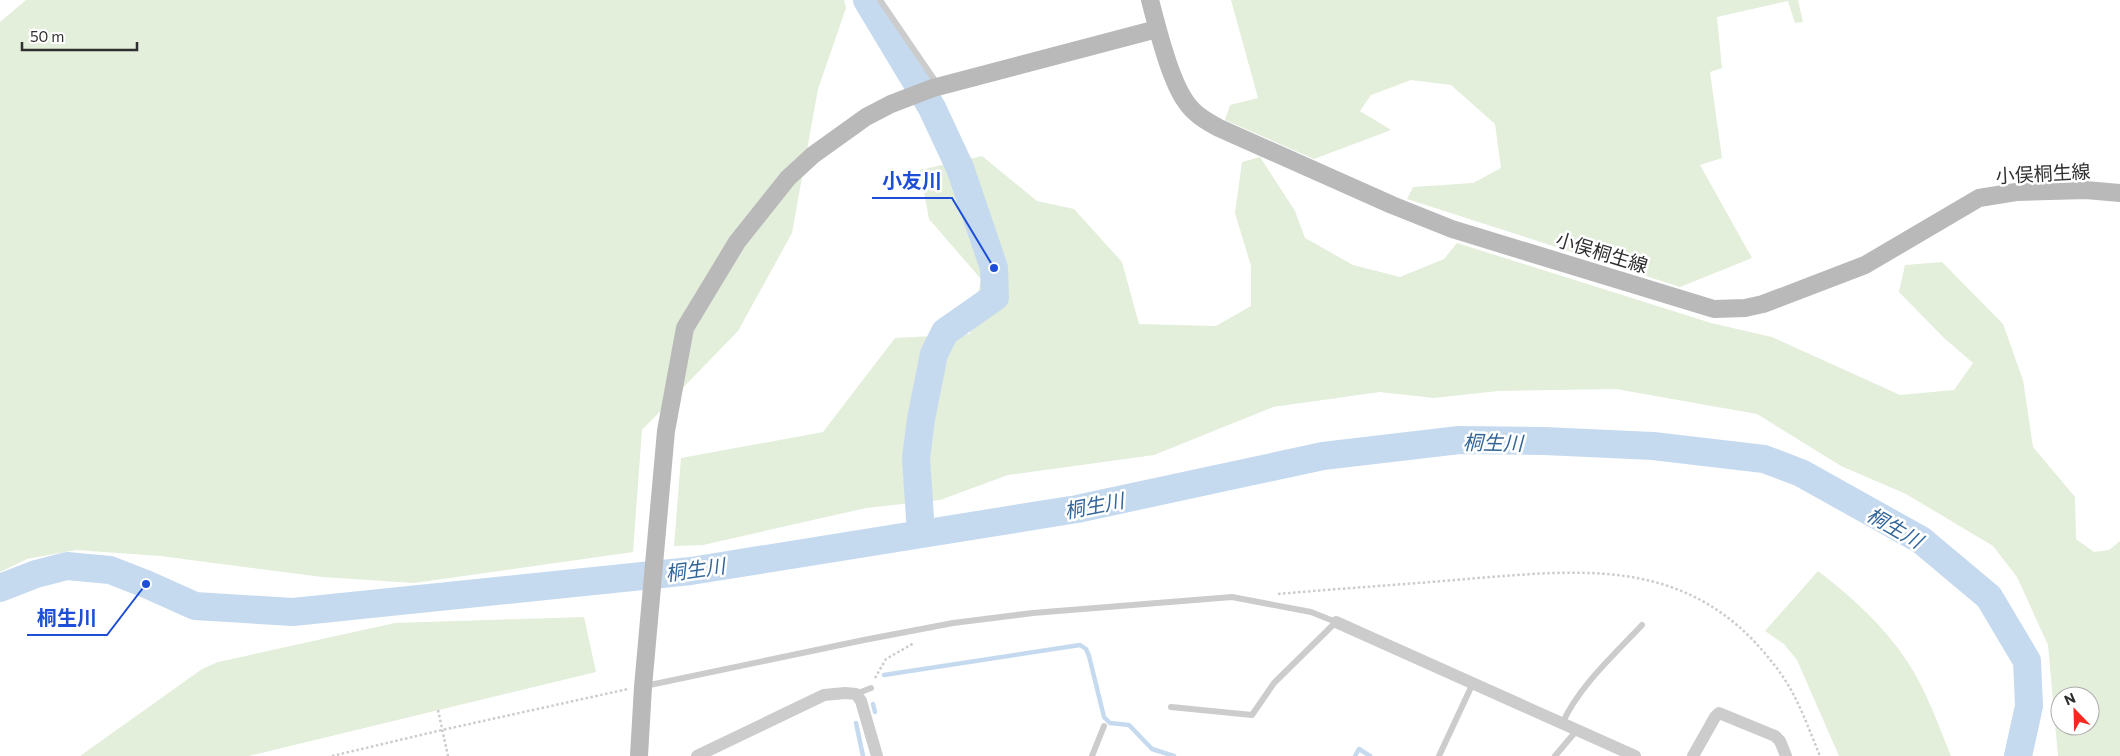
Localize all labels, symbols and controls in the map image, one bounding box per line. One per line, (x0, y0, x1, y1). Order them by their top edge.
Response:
scale bar (22, 20, 138, 52)
text: 50 m (30, 27, 64, 45)
street label: 小俣桐生線 (1995, 159, 2091, 187)
callout: 小友川 (872, 163, 952, 198)
text: 小友川 (882, 168, 942, 192)
street label: 小俣桐生線 (1553, 227, 1651, 277)
water label: 桐生川 (1463, 429, 1525, 455)
water label: 桐生川 (1062, 487, 1128, 523)
water label: 桐生川 (1863, 502, 1929, 553)
water label: 桐生川 (664, 553, 728, 585)
callout: 桐生川 (27, 600, 107, 635)
text: 桐生川 (37, 605, 97, 629)
north arrow (2050, 686, 2100, 736)
text: N (2062, 689, 2078, 708)

